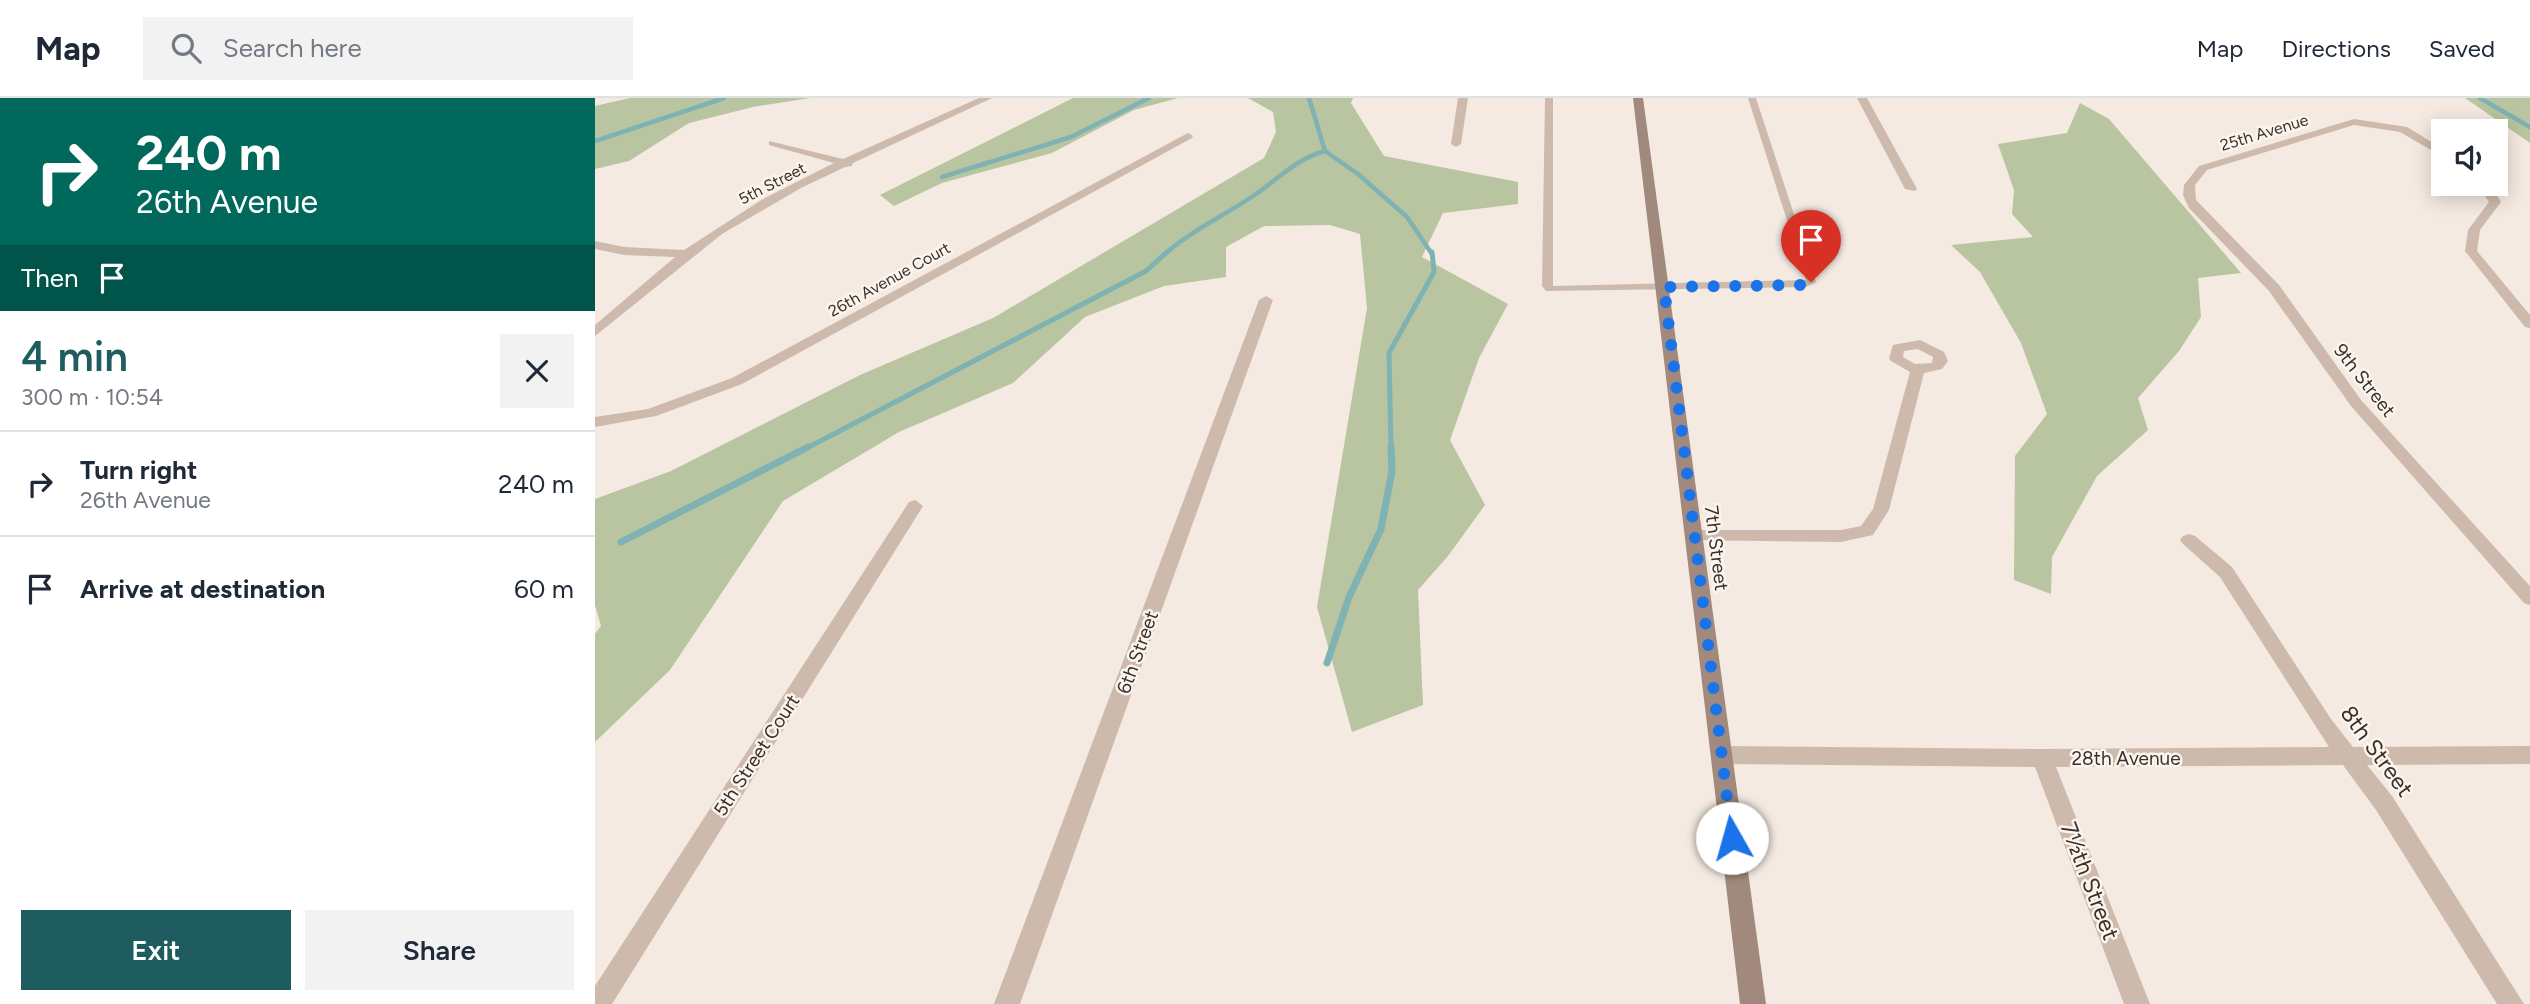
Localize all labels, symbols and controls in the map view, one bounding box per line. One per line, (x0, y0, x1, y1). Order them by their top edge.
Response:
search box (143, 17, 633, 80)
text: Map (35, 29, 101, 68)
icon: search (167, 29, 205, 67)
text: Search here (223, 32, 362, 64)
text: Map (2197, 34, 2243, 63)
text: Directions (2281, 34, 2391, 63)
text: Saved (2429, 34, 2495, 63)
street label: 25th Avenue (2218, 110, 2311, 155)
map controls (2431, 119, 2508, 196)
button: sound (2431, 119, 2508, 196)
text: 240 m (136, 123, 282, 182)
icon: right (21, 126, 112, 217)
street label: 5th Street (735, 158, 809, 208)
text: 26th Avenue (136, 183, 318, 221)
pin (1781, 210, 1841, 282)
icon: arrive (1792, 221, 1830, 259)
street label: 26th Avenue Court (825, 238, 953, 321)
icon: arrive (93, 259, 131, 297)
text: Then (21, 262, 79, 294)
text: 4 min (21, 331, 128, 382)
button: close (500, 334, 574, 408)
street label: 9th Street (2329, 339, 2400, 421)
text: 300 m · 10:54 (21, 383, 163, 411)
text: Turn right (80, 454, 197, 486)
icon: right (21, 465, 59, 503)
text: 240 m (498, 468, 574, 500)
text: 26th Avenue (80, 486, 211, 514)
street label: 7th Street (1700, 504, 1733, 592)
icon: arrive (21, 570, 59, 608)
text: Arrive at destination (80, 573, 325, 605)
text: 60 m (514, 573, 574, 605)
street label: 6th Street (1112, 608, 1163, 697)
street label: 5th Street Court (709, 690, 804, 820)
street label: 8th Street (2335, 700, 2419, 802)
street label: 28th Avenue (2071, 747, 2181, 770)
position arrow (1695, 801, 1769, 875)
street label: 7½th Street (2055, 818, 2125, 944)
button: Exit (21, 910, 291, 990)
button: Share (305, 910, 574, 990)

